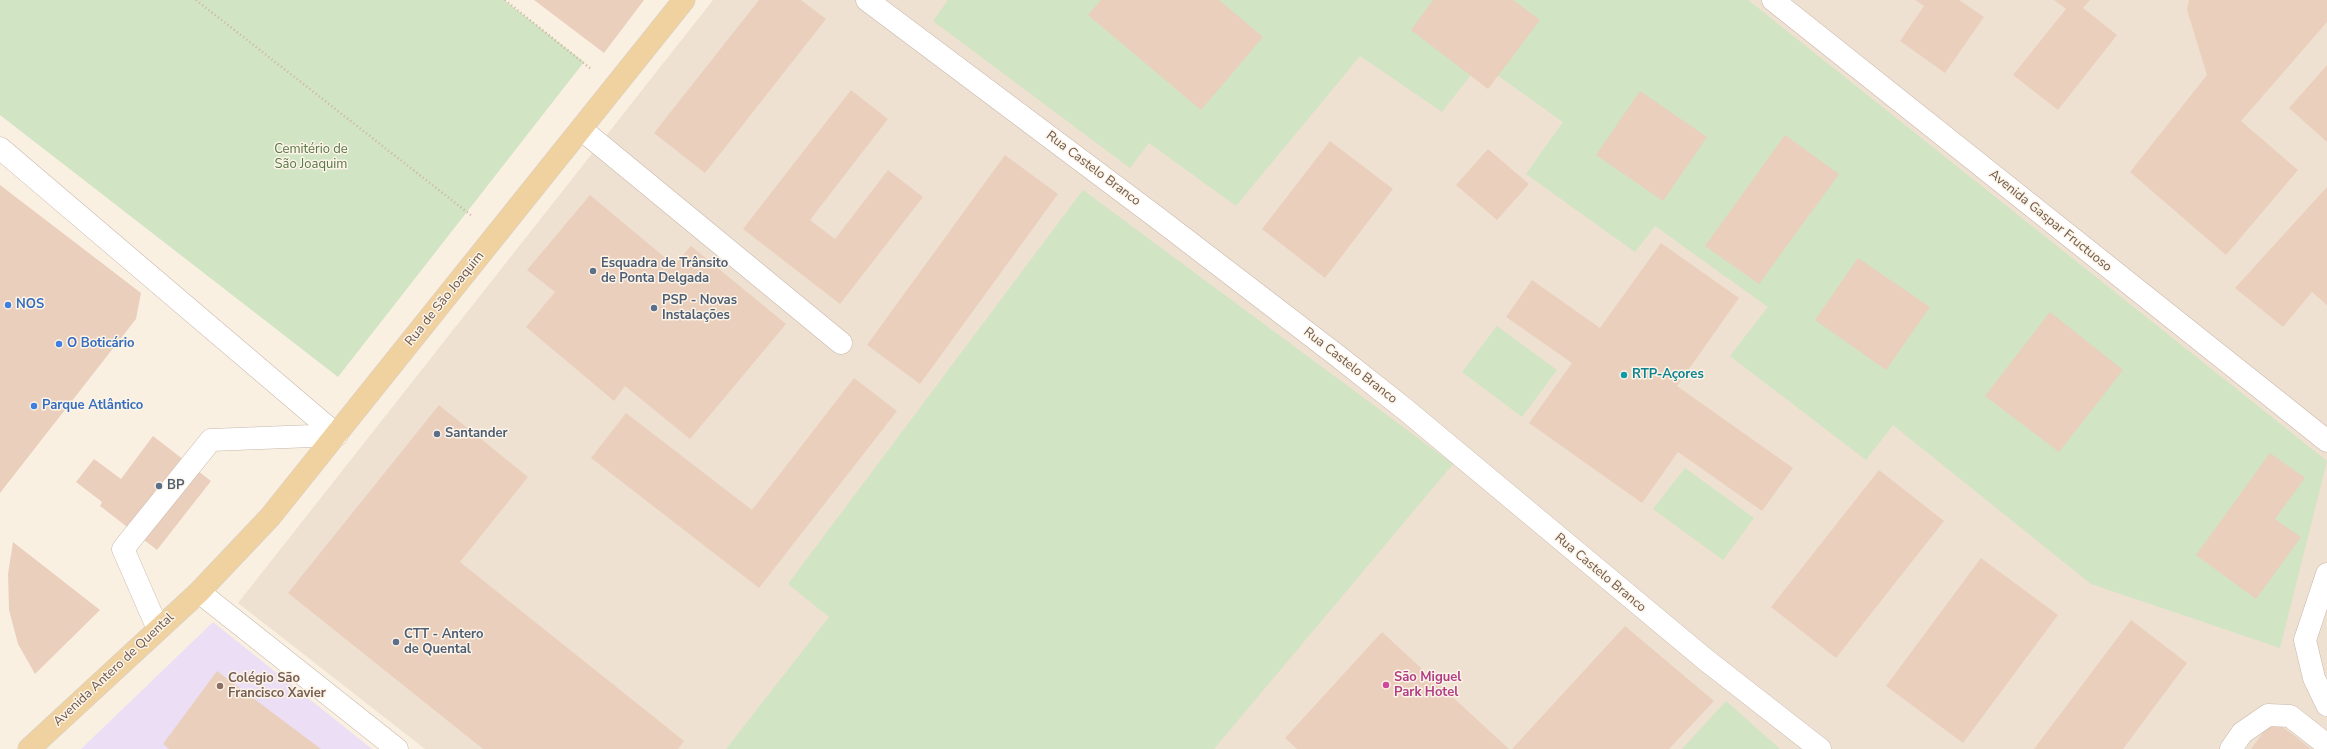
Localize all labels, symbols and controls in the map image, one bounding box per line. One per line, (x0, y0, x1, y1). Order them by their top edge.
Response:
street label: Rua Castelo Branco (1043, 128, 1143, 210)
park label: Cemitério de São Joaquim (274, 142, 348, 173)
street label: Avenida Gaspar Fructuoso (1985, 167, 2115, 275)
street label: Rua de São Joaquim (402, 249, 488, 349)
place label: Esquadra de Trânsito de Ponta Delgada (601, 256, 728, 287)
marker: Esquadra de Trânsito de Ponta Delgada (588, 266, 598, 276)
place label: PSP - Novas Instalações (662, 293, 737, 324)
place label: NOS (16, 297, 44, 313)
marker: NOS (3, 300, 13, 310)
marker: PSP - Novas Instalações (649, 303, 659, 313)
street label: Rua Castelo Branco (1300, 325, 1400, 407)
place label: O Boticário (67, 336, 134, 352)
marker: O Boticário (54, 339, 64, 349)
place label: RTP-Açores (1632, 367, 1704, 383)
marker: RTP-Açores (1619, 370, 1629, 380)
place label: Parque Atlântico (42, 398, 143, 414)
marker: Parque Atlântico (29, 401, 39, 411)
place label: Santander (445, 426, 508, 442)
marker: Santander (432, 429, 442, 439)
place label: BP (167, 478, 184, 494)
marker: BP (154, 481, 164, 491)
street label: Rua Castelo Branco (1551, 530, 1649, 616)
street label: Avenida Antero de Quental (51, 610, 177, 730)
place label: CTT - Antero de Quental (404, 627, 483, 658)
marker: CTT - Antero de Quental (391, 637, 401, 647)
place label: São Miguel Park Hotel (1394, 670, 1461, 701)
place label: Colégio São Francisco Xavier (228, 671, 326, 702)
marker: São Miguel Park Hotel (1381, 680, 1391, 690)
marker: Colégio São Francisco Xavier (215, 681, 225, 691)

